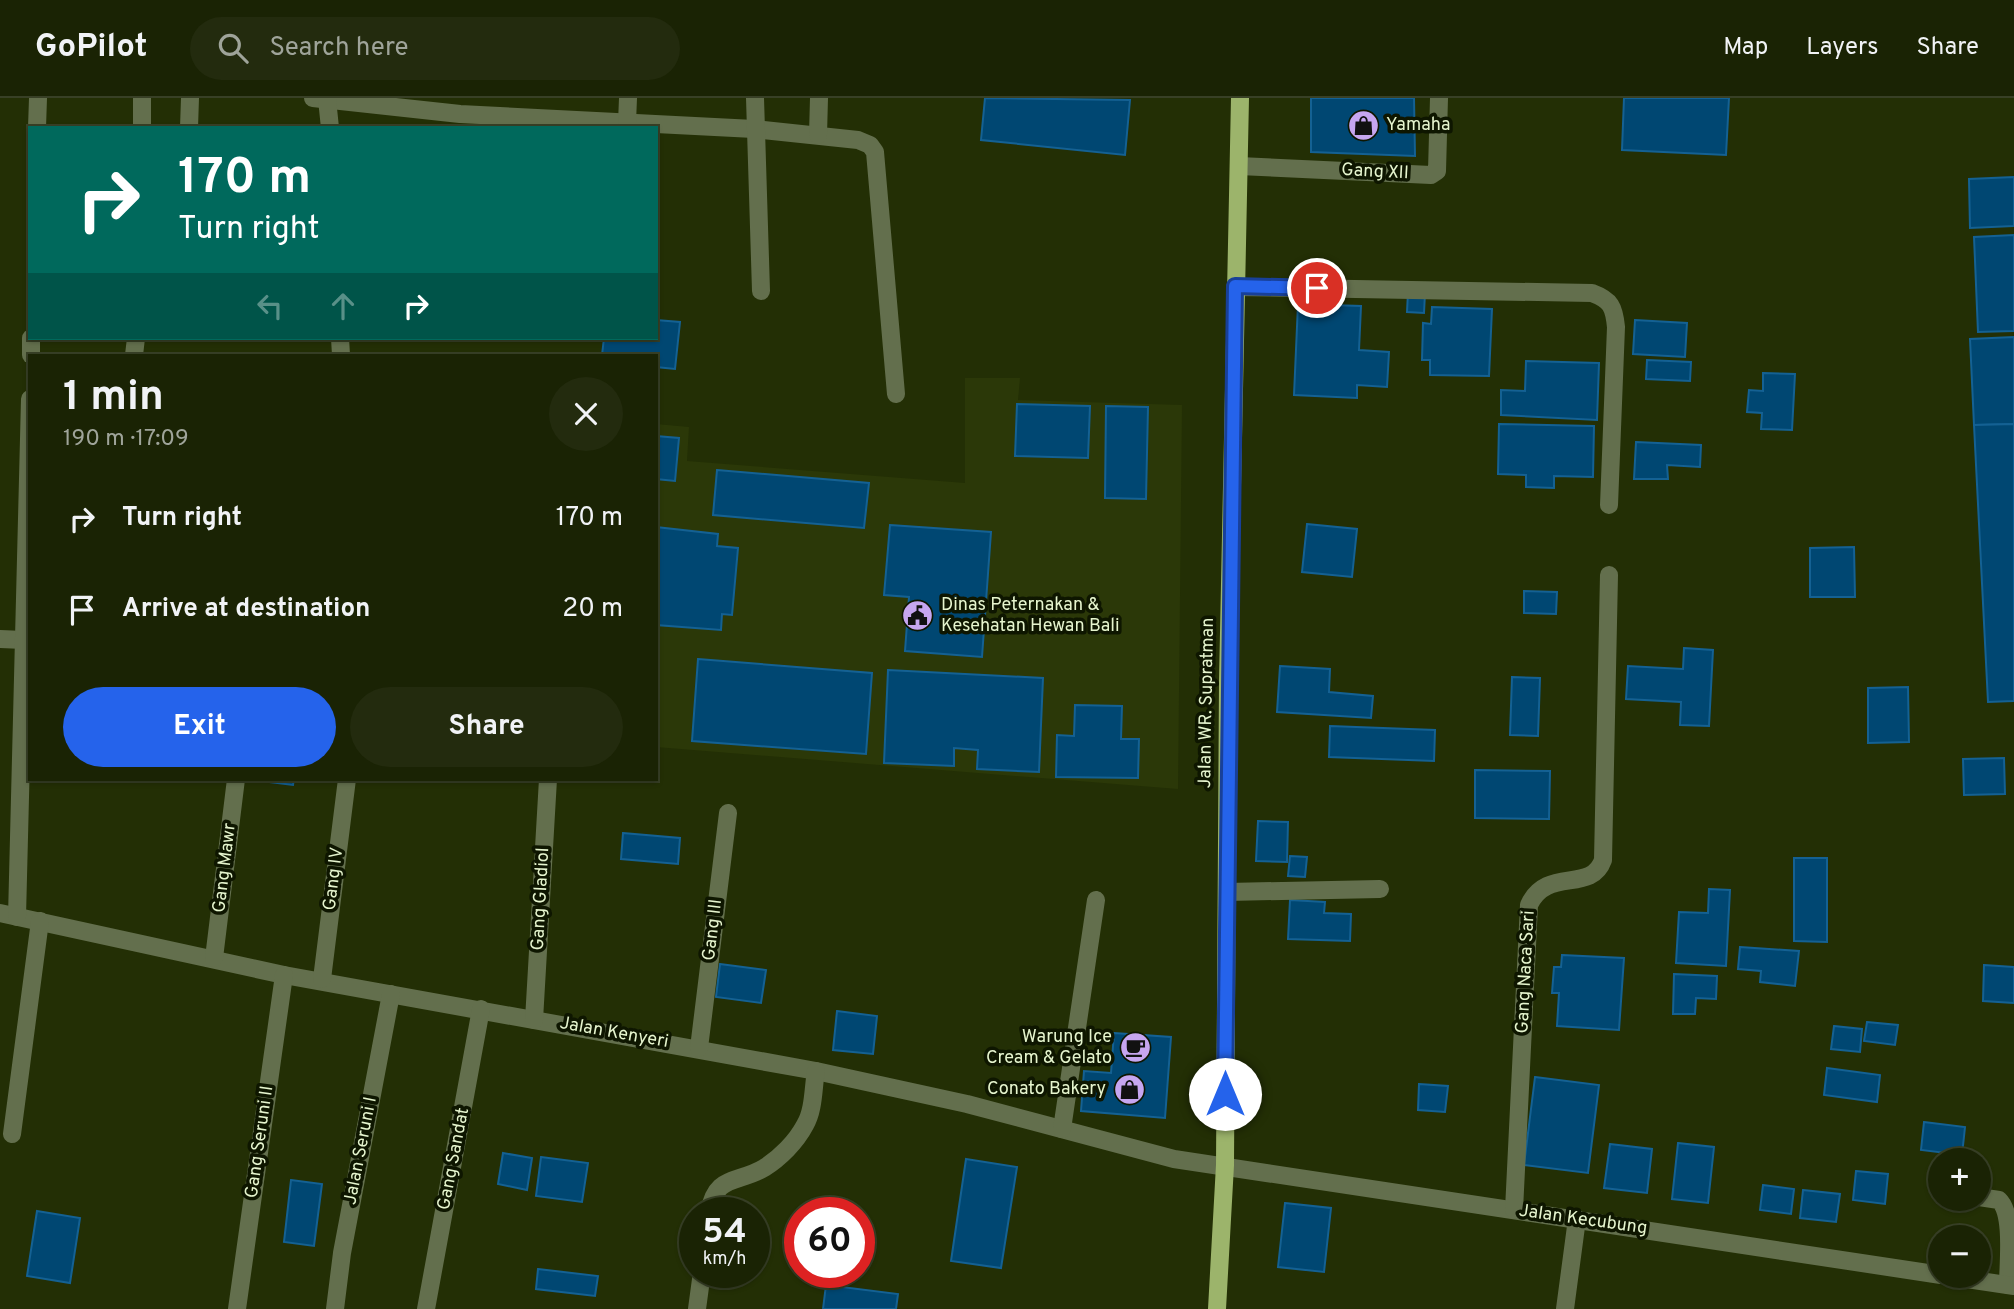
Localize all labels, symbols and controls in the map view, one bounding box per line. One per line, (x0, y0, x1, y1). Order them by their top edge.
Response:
search box (190, 17, 680, 80)
text: GoPilot (35, 27, 148, 69)
icon: search (214, 29, 252, 67)
text: Search here (270, 32, 408, 65)
text: Map (1723, 33, 1768, 63)
text: Layers (1806, 33, 1878, 63)
text: Share (1916, 33, 1979, 63)
shop icon: Yamaha (1346, 108, 1380, 142)
place label: Yamaha (1386, 114, 1450, 137)
text: 170 m (178, 149, 311, 211)
icon: right (63, 154, 154, 245)
street label: Gang XII (1341, 159, 1409, 185)
text: Turn right (178, 210, 320, 250)
pin (1287, 258, 1347, 318)
icon: arrive (1298, 269, 1336, 307)
icon: left (251, 287, 289, 325)
icon: ahead (324, 287, 362, 325)
icon: right (397, 287, 435, 325)
text: 1 min (63, 372, 164, 425)
button: close (549, 377, 623, 451)
text: 190 m · 17:09 (63, 425, 189, 454)
icon: right (63, 500, 101, 538)
text: Turn right (122, 502, 242, 535)
text: 170 m (556, 502, 623, 535)
icon: arrive (63, 591, 101, 629)
text: Arrive at destination (122, 593, 370, 626)
text: 20 m (562, 593, 623, 626)
place label: Dinas Peternakan & Kesehatan Hewan Bali (941, 594, 1120, 638)
public building icon: Dinas Peternakan & Kesehatan Hewan Bali (901, 598, 935, 632)
street label: Jalan WR. Supratman (1194, 617, 1220, 789)
button: Exit (63, 687, 336, 767)
button: Share (350, 687, 623, 767)
street label: Gang Mawr (208, 822, 242, 914)
street label: Gang IV (319, 846, 349, 912)
street label: Gang Gladiol (527, 847, 555, 951)
street label: Gang III (698, 898, 728, 962)
street label: Gang Naca Sari (1511, 910, 1541, 1034)
street label: Jalan Kenyeri (558, 1012, 670, 1054)
place label: Warung Ice Cream & Gelato (986, 1026, 1112, 1070)
cafe icon: Warung Ice Cream & Gelato (1118, 1030, 1152, 1064)
position arrow (1188, 1057, 1262, 1131)
shop icon: Conato Bakery (1112, 1072, 1146, 1106)
place label: Conato Bakery (987, 1078, 1106, 1101)
street label: Gang Seruni II (241, 1084, 279, 1200)
street label: Jalan Seruni I (339, 1095, 383, 1207)
street label: Gang Sandat (433, 1106, 475, 1212)
map controls (1928, 1148, 1991, 1288)
button: + (1928, 1148, 1991, 1211)
speed limit sign: 60 (784, 1197, 875, 1288)
street label: Jalan Kecubung (1517, 1200, 1649, 1240)
text: 54 (702, 1211, 747, 1255)
button: − (1928, 1225, 1991, 1288)
text: km/h (703, 1248, 746, 1271)

